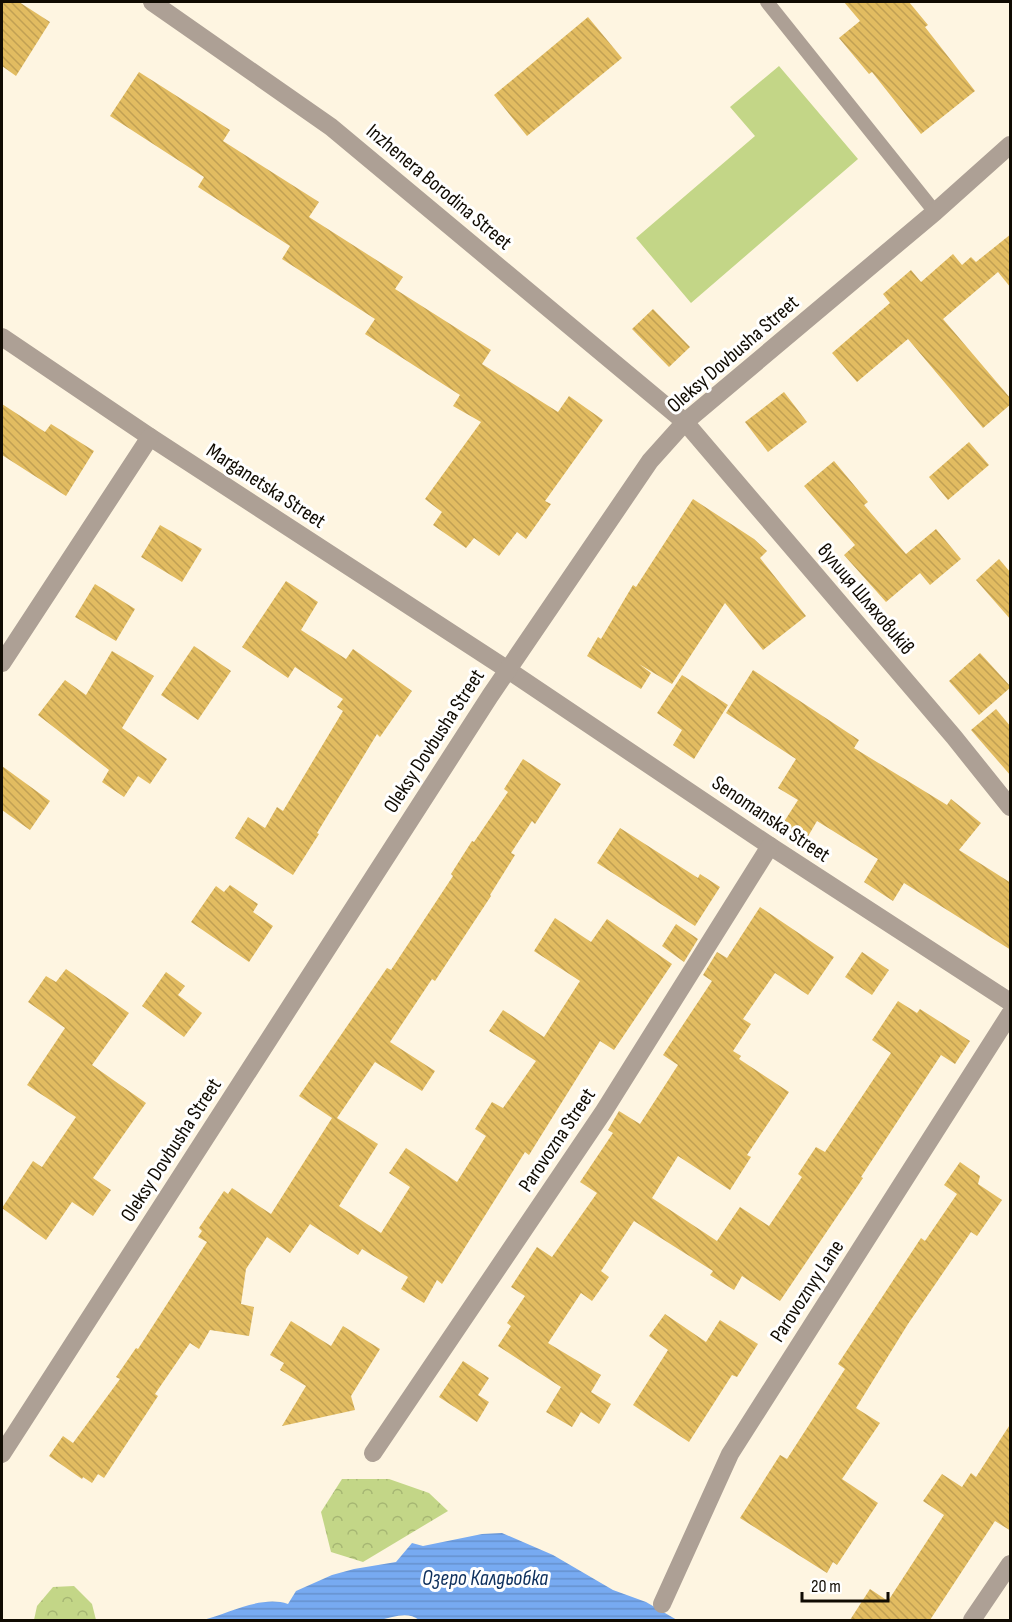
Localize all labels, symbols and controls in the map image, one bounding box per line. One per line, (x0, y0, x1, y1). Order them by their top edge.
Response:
street label: Inzhenera Borodina Street (361, 119, 517, 255)
street label: Oleksy Dovbusha Street (662, 290, 804, 418)
street label: Marganetska Street (202, 438, 330, 534)
street label: вулиця Шляховиків (812, 538, 920, 660)
street label: Oleksy Dovbusha Street (378, 665, 490, 817)
street label: Senomanska Street (707, 770, 835, 868)
street label: Oleksy Dovbusha Street (115, 1074, 227, 1226)
street label: Parovozna Street (513, 1083, 601, 1197)
street label: Parovoznyy Lane (765, 1235, 849, 1347)
water label: Озеро Калдьобка (422, 1565, 548, 1592)
scale bar (802, 1565, 888, 1603)
text: 20 m (811, 1576, 841, 1597)

